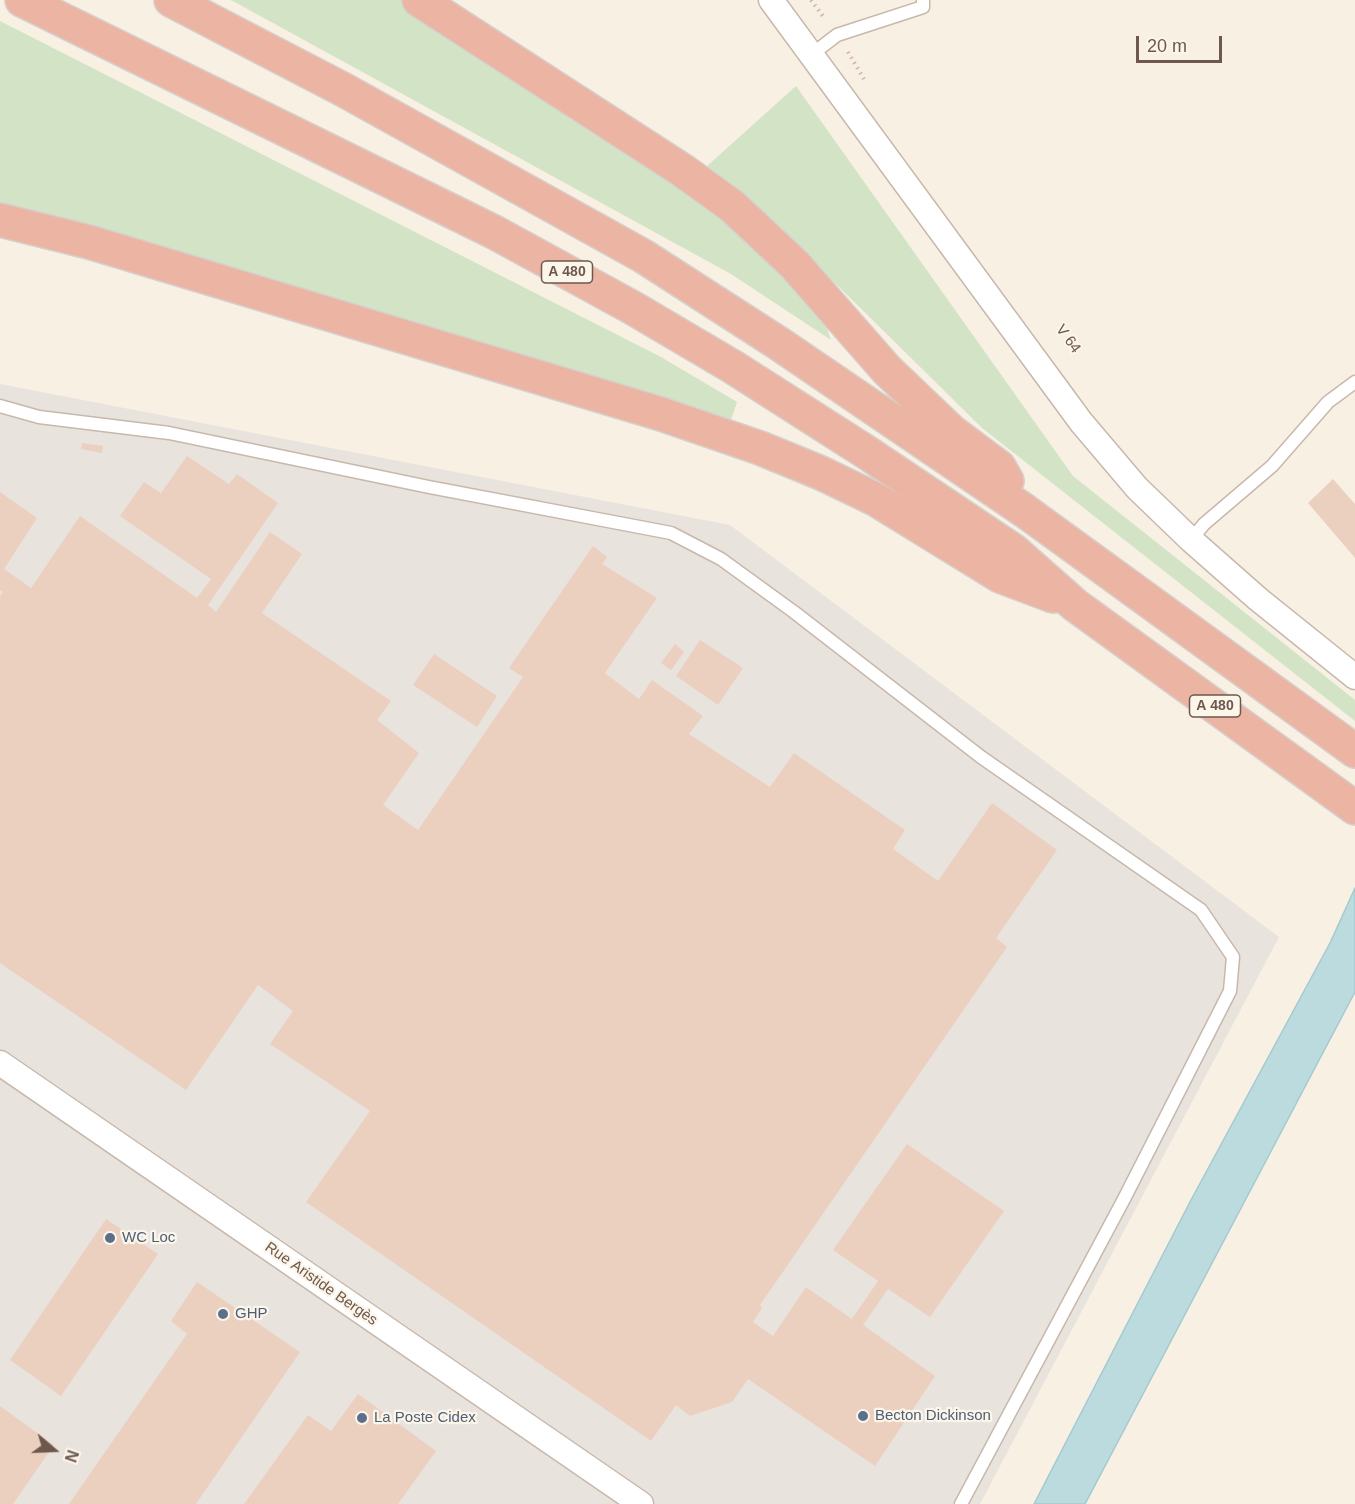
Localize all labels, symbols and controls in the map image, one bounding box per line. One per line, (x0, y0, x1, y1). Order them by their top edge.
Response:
scale bar (1139, 24, 1224, 62)
text: 20 m (1147, 36, 1187, 56)
road number: A 480 (542, 261, 592, 283)
street label: V 64 (1052, 321, 1084, 357)
road number: A 480 (1190, 695, 1240, 717)
place label: WC Loc (122, 1229, 175, 1247)
marker: WC Loc (103, 1231, 117, 1245)
street label: Rue Aristide Bergès (261, 1238, 381, 1330)
place label: GHP (235, 1305, 268, 1323)
marker: GHP (216, 1307, 230, 1321)
place label: Becton Dickinson (875, 1407, 991, 1425)
place label: La Poste Cidex (374, 1409, 476, 1427)
marker: Becton Dickinson (856, 1409, 870, 1423)
marker: La Poste Cidex (355, 1411, 369, 1425)
north arrow (24, 1420, 84, 1480)
text: N (62, 1448, 81, 1464)

